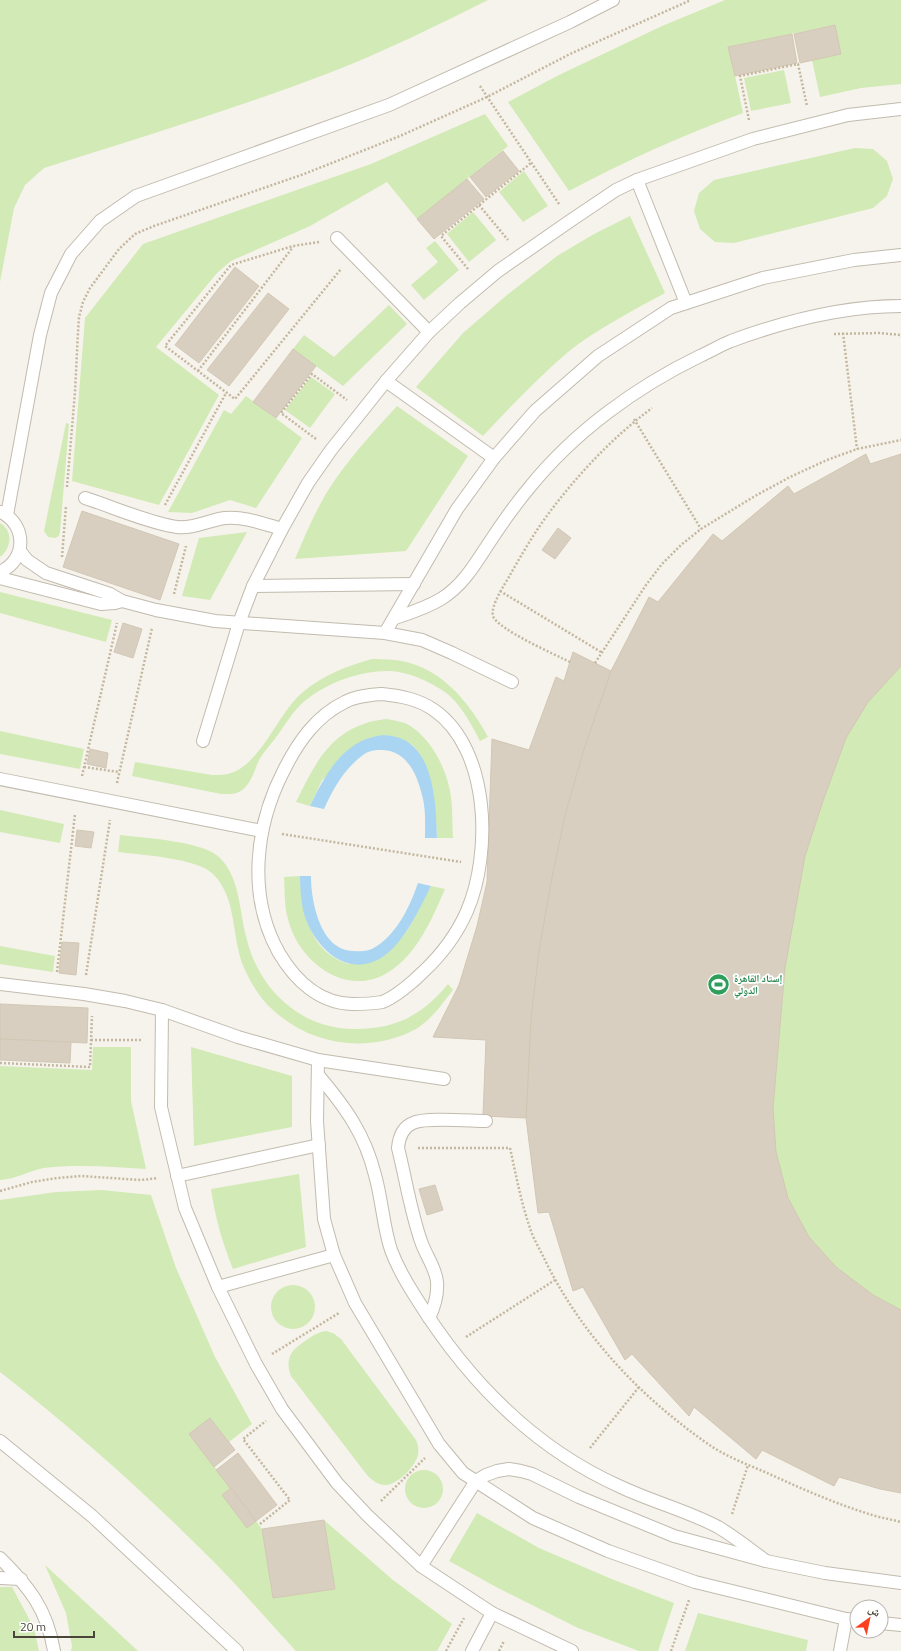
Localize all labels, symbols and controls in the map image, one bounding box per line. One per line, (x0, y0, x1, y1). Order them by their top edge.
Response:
sports icon: إستاد القاهرة الدولي (705, 971, 731, 997)
place label: إستاد القاهرة الدولي (734, 971, 782, 998)
north arrow (849, 1599, 889, 1639)
text: ش (865, 1601, 884, 1621)
scale bar (14, 1613, 94, 1639)
text: 20 m (20, 1617, 46, 1636)

